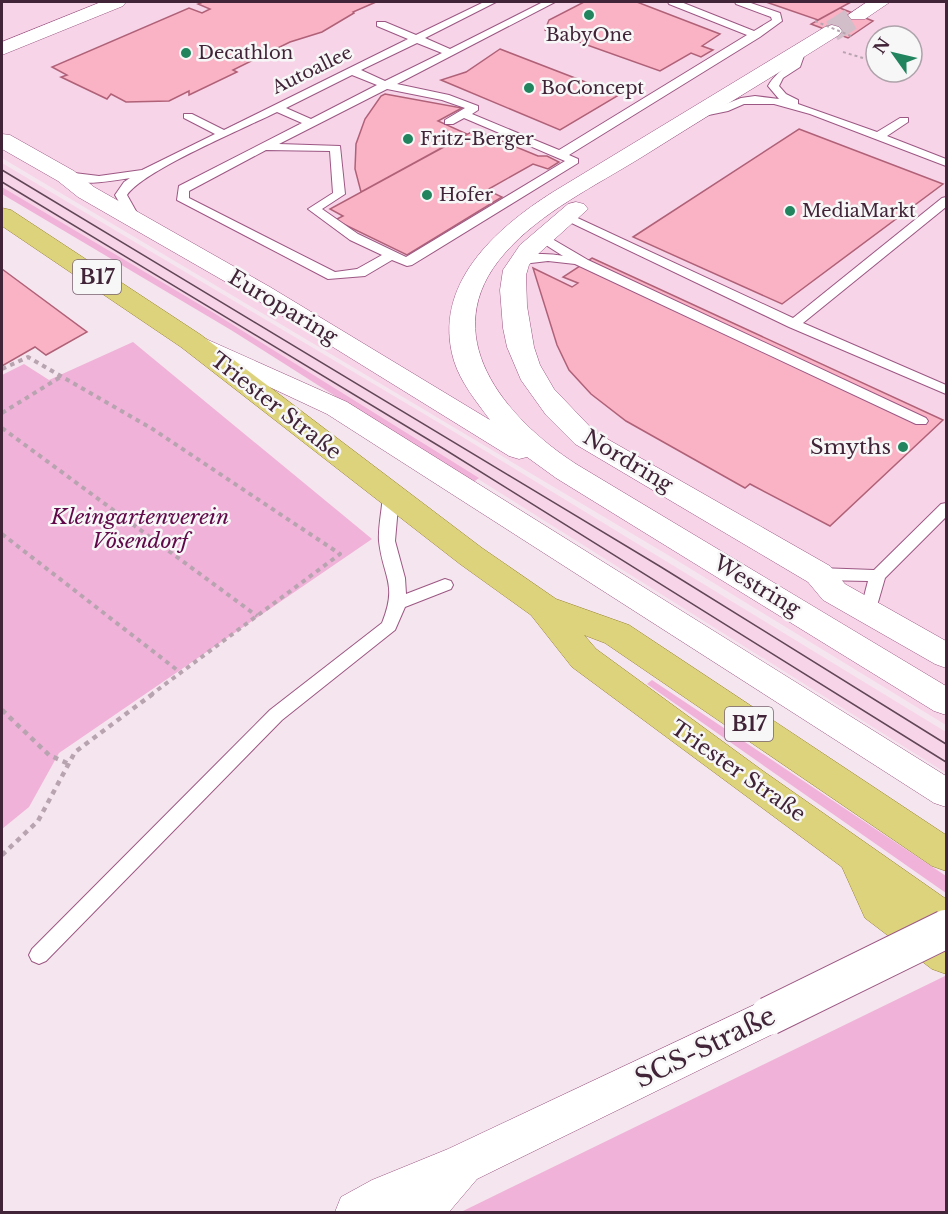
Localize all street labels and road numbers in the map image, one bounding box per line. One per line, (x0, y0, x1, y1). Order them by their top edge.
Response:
street label: Autoallee (267, 41, 356, 99)
road number: B17 (73, 260, 121, 294)
street label: Europaring (224, 264, 343, 350)
street label: Triester Straße (205, 347, 347, 465)
street label: Nordring (578, 424, 678, 498)
street label: Westring (708, 549, 806, 622)
road number: B17 (725, 707, 773, 741)
street label: Triester Straße (665, 715, 811, 827)
street label: SCS-Straße (630, 999, 780, 1095)

